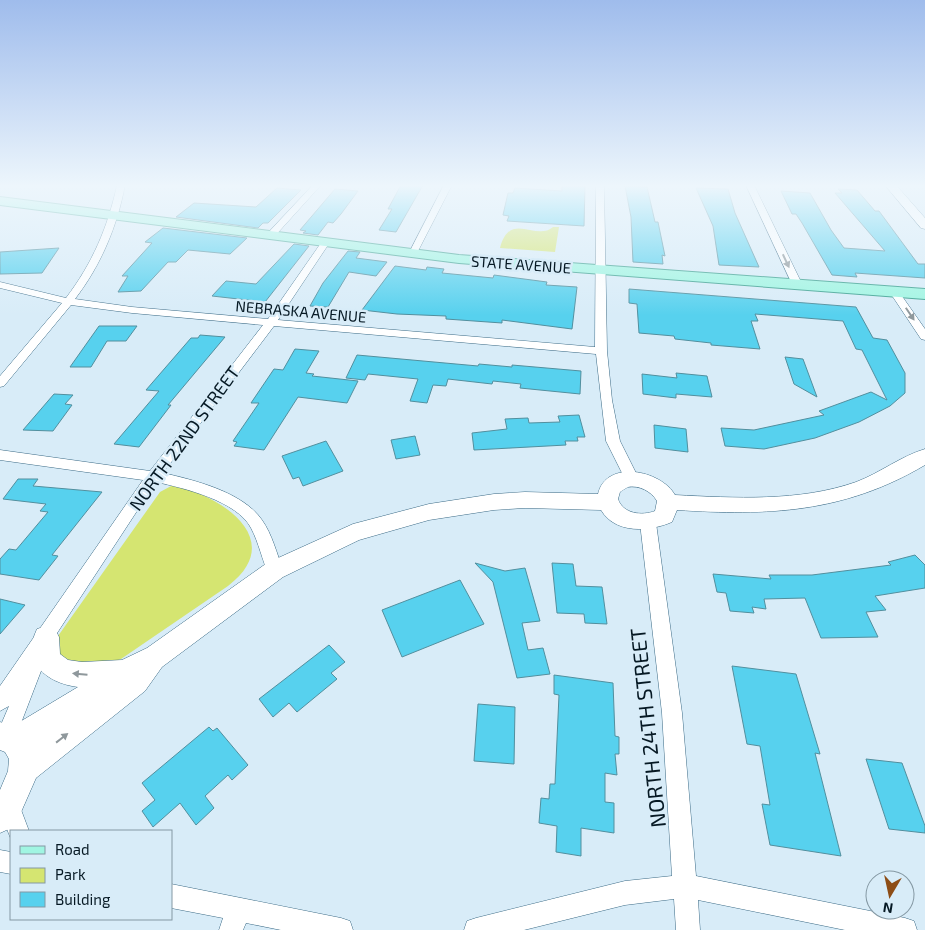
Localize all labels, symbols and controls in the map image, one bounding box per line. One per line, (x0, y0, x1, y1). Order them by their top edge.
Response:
street label: STATE AVENUE (470, 252, 572, 276)
one-way arrow (782, 254, 790, 268)
street label: NEBRASKA AVENUE (235, 296, 367, 326)
one-way arrow (905, 307, 914, 321)
street label: NORTH 22ND STREET (124, 361, 244, 515)
street label: NORTH 24TH STREET (624, 627, 670, 829)
one-way arrow (71, 670, 87, 678)
one-way arrow (55, 732, 68, 743)
legend (10, 830, 172, 920)
text: Road (55, 840, 90, 858)
text: Park (55, 865, 86, 883)
north arrow (865, 870, 915, 920)
text: Building (55, 890, 111, 908)
text: N (882, 899, 894, 918)

